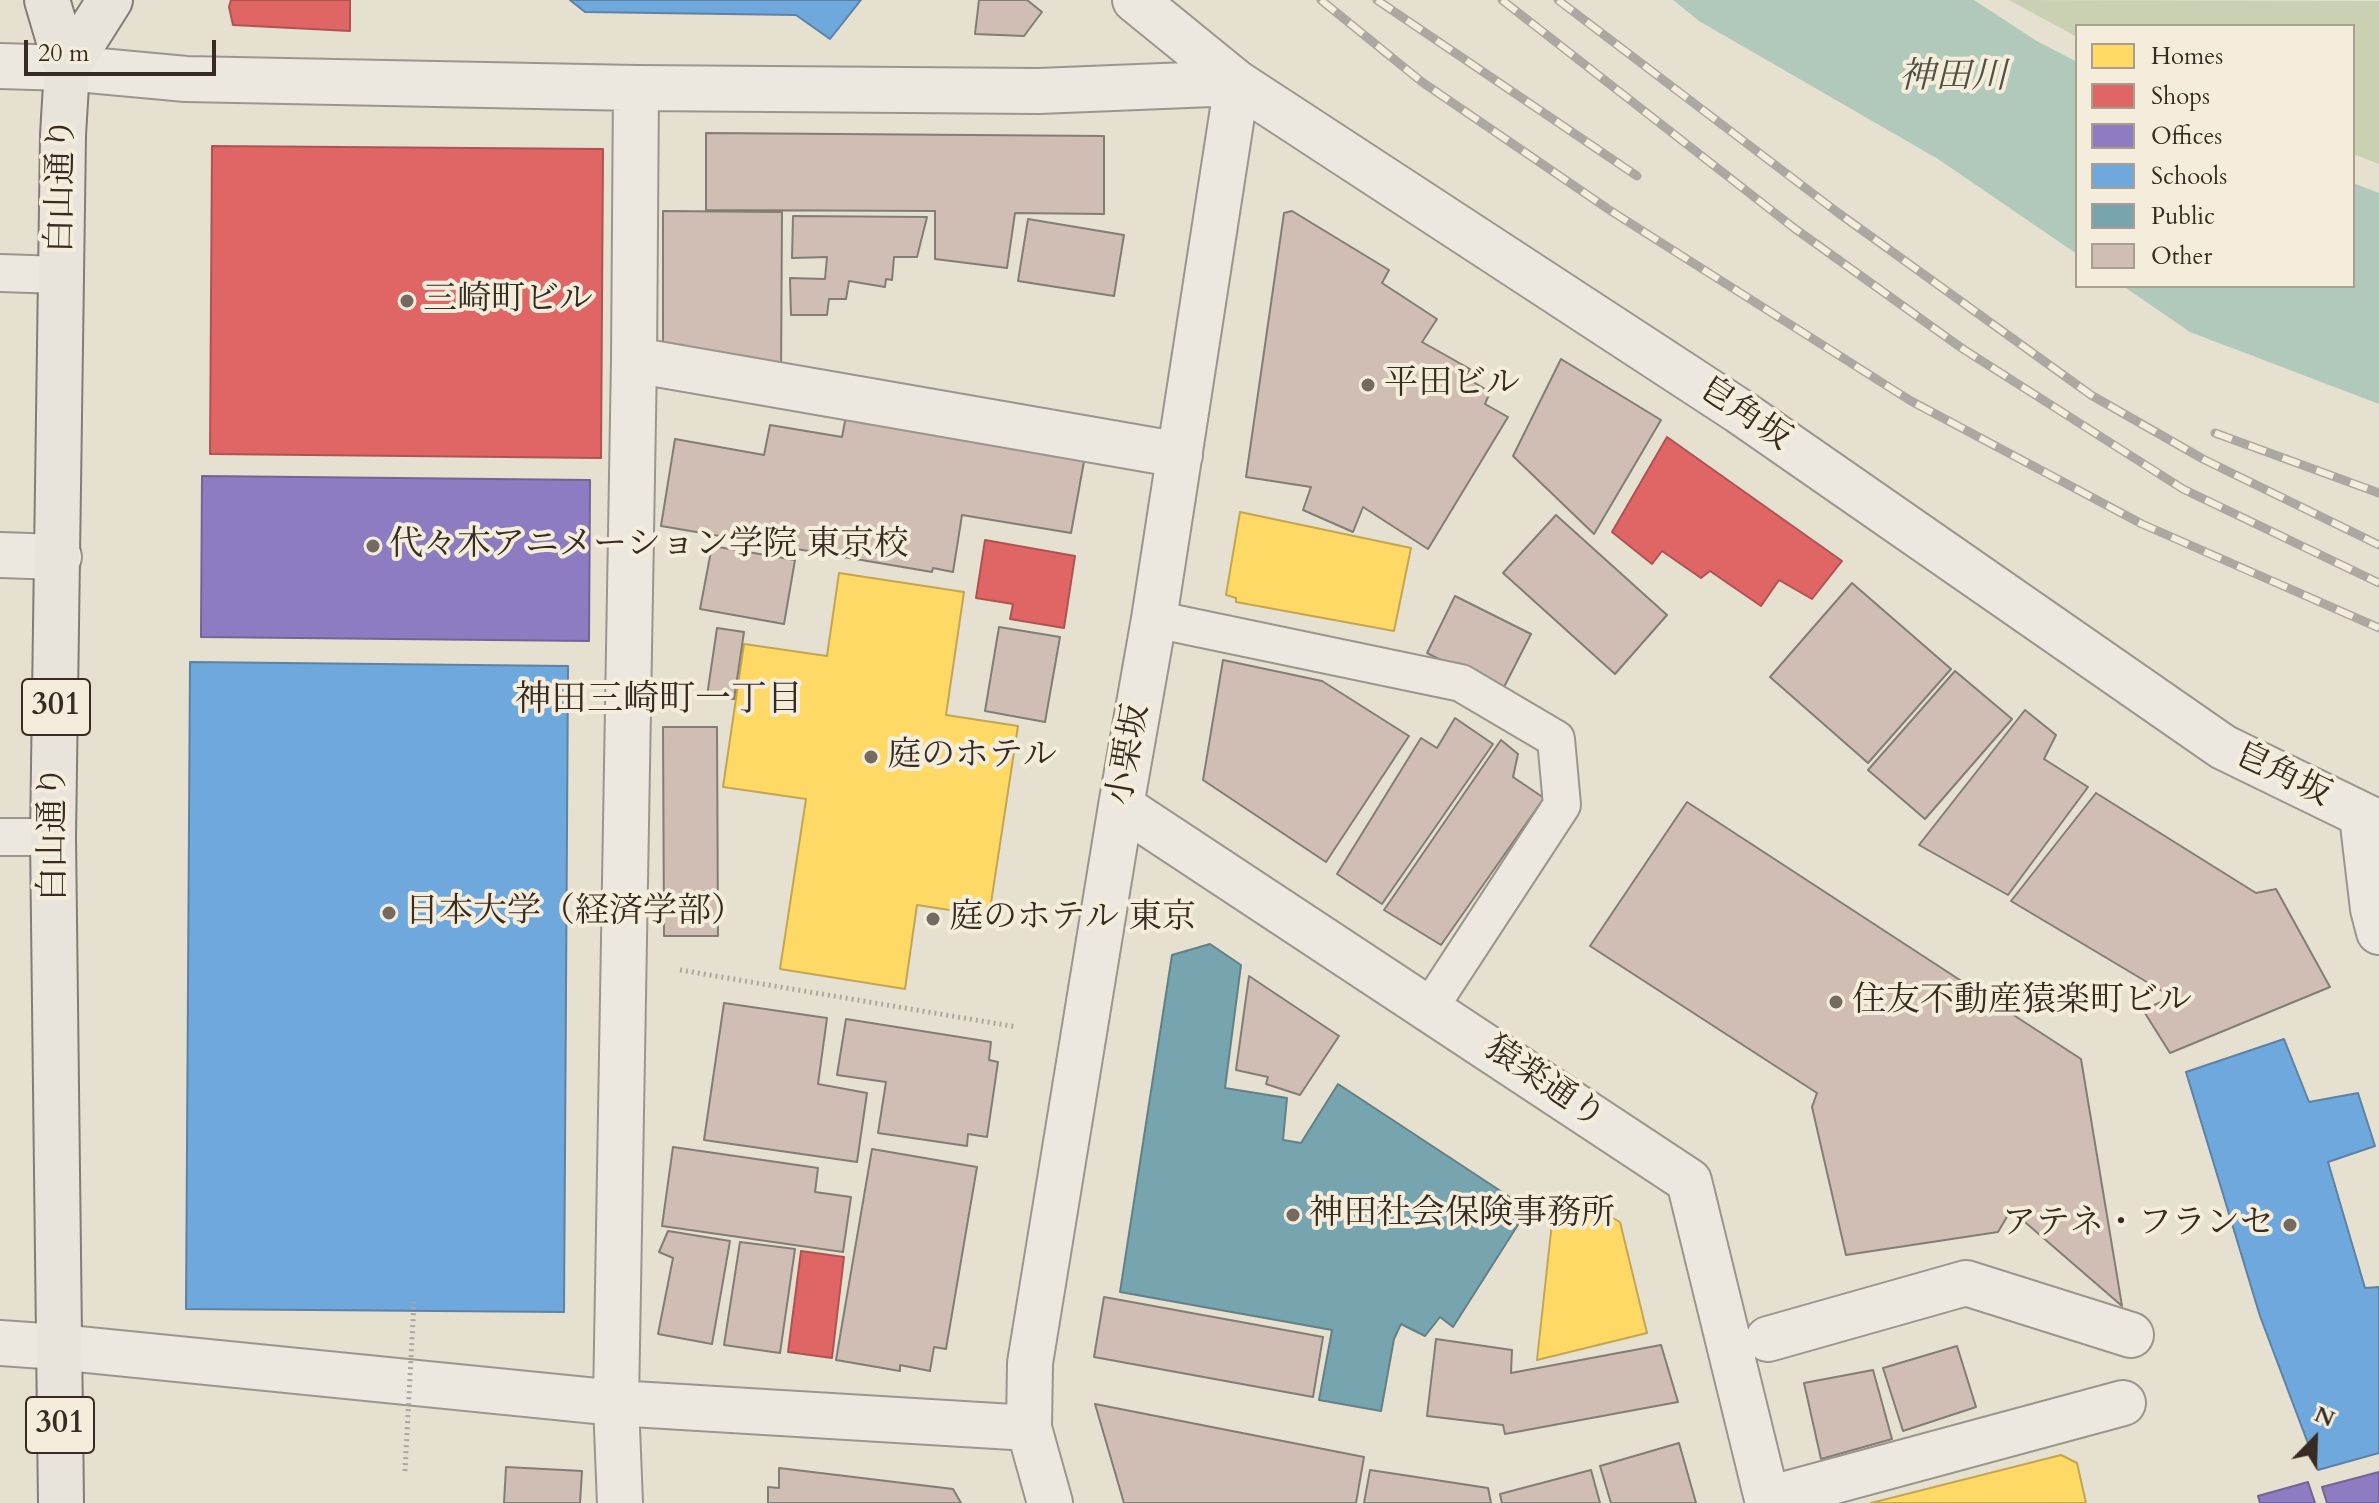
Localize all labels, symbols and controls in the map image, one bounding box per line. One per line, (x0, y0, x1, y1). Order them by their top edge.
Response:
scale bar (28, 24, 220, 74)
legend (2075, 24, 2355, 288)
text: 20 m (38, 37, 89, 70)
text: Homes (2151, 40, 2223, 73)
water label: 神田川 (1899, 57, 2007, 101)
text: Shops (2151, 80, 2210, 113)
street label: 白山通り (41, 117, 85, 253)
text: Offices (2151, 120, 2222, 153)
text: Schools (2151, 160, 2227, 193)
text: Public (2151, 200, 2215, 233)
text: Other (2151, 240, 2212, 273)
place label: 三崎町ビル (423, 281, 593, 321)
marker: 三崎町ビル (398, 292, 416, 310)
place label: 平田ビル (1384, 365, 1520, 405)
street label: 皀角坂 (1690, 370, 1798, 460)
marker: 平田ビル (1359, 376, 1377, 394)
place label: 代々木アニメーション学院 東京校 (389, 526, 908, 566)
marker: 代々木アニメーション学院 東京校 (364, 537, 382, 555)
road number: 301 (22, 679, 90, 735)
district label: 神田三崎町一丁目 (515, 680, 803, 724)
street label: 小栗坂 (1101, 701, 1159, 809)
street label: 皀角坂 (2227, 735, 2337, 817)
place label: 庭のホテル (887, 737, 1057, 777)
marker: 庭のホテル (862, 748, 880, 766)
street label: 白山通り (35, 765, 75, 901)
place label: 日本大学（経済学部） (405, 893, 745, 933)
place label: 庭のホテル 東京 (949, 899, 1196, 939)
marker: 日本大学（経済学部） (380, 904, 398, 922)
marker: 庭のホテル 東京 (924, 910, 942, 928)
place label: 住友不動産猿楽町ビル (1852, 982, 2192, 1022)
marker: 住友不動産猿楽町ビル (1827, 993, 1845, 1011)
street label: 猿楽通り (1476, 1029, 1612, 1139)
place label: 神田社会保険事務所 (1309, 1195, 1615, 1235)
place label: アテネ・フランセ (2002, 1205, 2274, 1245)
marker: 神田社会保険事務所 (1284, 1206, 1302, 1224)
marker: アテネ・フランセ (2281, 1216, 2299, 1234)
road number: 301 (26, 1397, 94, 1453)
north arrow (2275, 1399, 2355, 1479)
text: N (2310, 1399, 2339, 1434)

